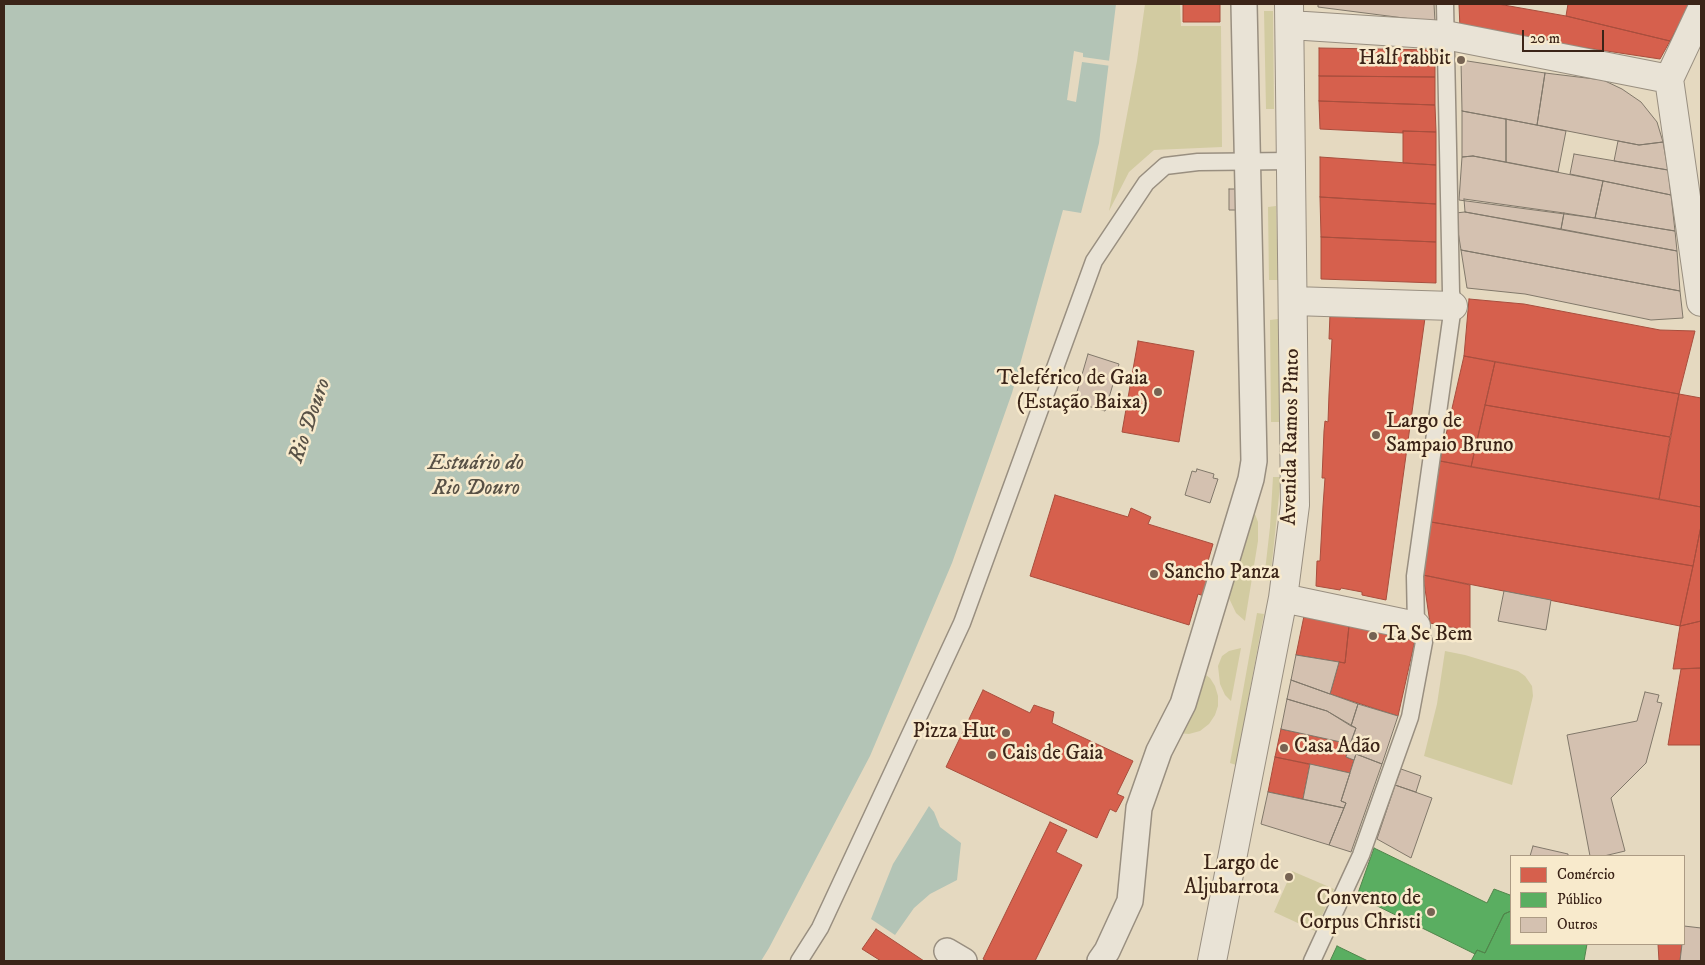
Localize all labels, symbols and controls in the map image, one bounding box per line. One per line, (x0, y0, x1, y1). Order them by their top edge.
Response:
scale bar (1525, 20, 1608, 52)
text: 20 m (1530, 29, 1560, 48)
place label: Half rabbit (1358, 47, 1451, 73)
marker: Half rabbit (1455, 54, 1467, 66)
street label: Avenida Ramos Pinto (1278, 348, 1306, 526)
place label: Teleférico de Gaia (Estação Baixa) (997, 367, 1148, 417)
water label: Rio Douro (284, 375, 338, 467)
marker: Teleférico de Gaia (Estação Baixa) (1152, 386, 1164, 398)
place label: Largo de Sampaio Bruno (1386, 410, 1514, 460)
marker: Largo de Sampaio Bruno (1370, 429, 1382, 441)
water label: Estuário do Rio Douro (428, 451, 524, 502)
place label: Sancho Panza (1164, 561, 1280, 587)
marker: Sancho Panza (1148, 568, 1160, 580)
place label: Ta Se Bem (1383, 623, 1472, 649)
marker: Ta Se Bem (1367, 630, 1379, 642)
place label: Pizza Hut (913, 720, 996, 746)
marker: Pizza Hut (1000, 727, 1012, 739)
place label: Casa Adão (1294, 735, 1380, 761)
place label: Cais de Gaia (1002, 742, 1103, 768)
marker: Casa Adão (1278, 742, 1290, 754)
marker: Cais de Gaia (986, 749, 998, 761)
place label: Largo de Aljubarrota (1184, 852, 1279, 902)
legend (1510, 855, 1685, 945)
text: Comércio (1557, 865, 1615, 884)
marker: Largo de Aljubarrota (1283, 871, 1295, 883)
place label: Convento de Corpus Christi (1300, 887, 1421, 937)
text: Público (1557, 890, 1602, 909)
marker: Convento de Corpus Christi (1425, 906, 1437, 918)
text: Outros (1557, 915, 1598, 934)

